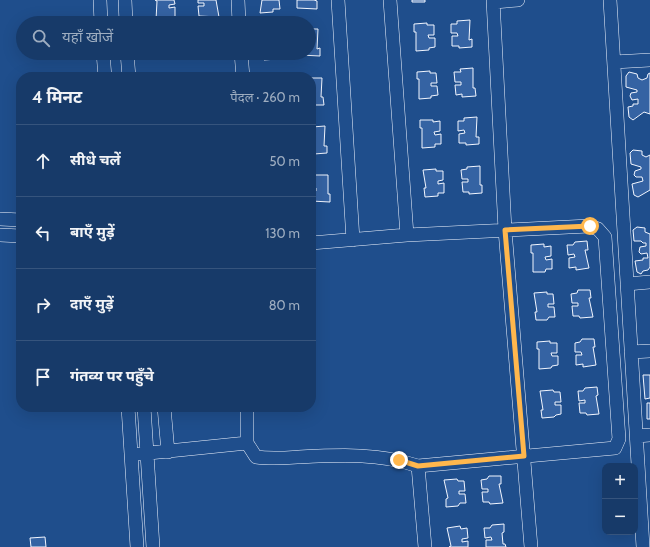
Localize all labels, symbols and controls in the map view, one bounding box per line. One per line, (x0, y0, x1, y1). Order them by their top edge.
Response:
search box (16, 16, 316, 60)
icon: search (30, 27, 52, 49)
text: यहाँ खोजें (62, 28, 113, 46)
text: 4 मिनट (32, 87, 82, 107)
text: पैदल · 260 m (230, 89, 300, 105)
icon: ahead (32, 150, 54, 172)
text: सीधे चलें (70, 151, 121, 169)
text: 50 m (270, 153, 300, 169)
route start (581, 217, 599, 235)
icon: left (32, 222, 54, 244)
text: बाएँ मुड़ें (70, 223, 115, 241)
text: 130 m (265, 225, 300, 241)
icon: right (32, 294, 54, 316)
text: दाएँ मुड़ें (70, 295, 114, 313)
text: 80 m (269, 297, 300, 313)
icon: arrive (32, 366, 54, 388)
text: गंतव्य पर पहुँचे (70, 367, 154, 385)
route end (390, 451, 408, 469)
map controls (602, 463, 638, 535)
button: + (602, 463, 638, 499)
button: − (602, 499, 638, 535)

